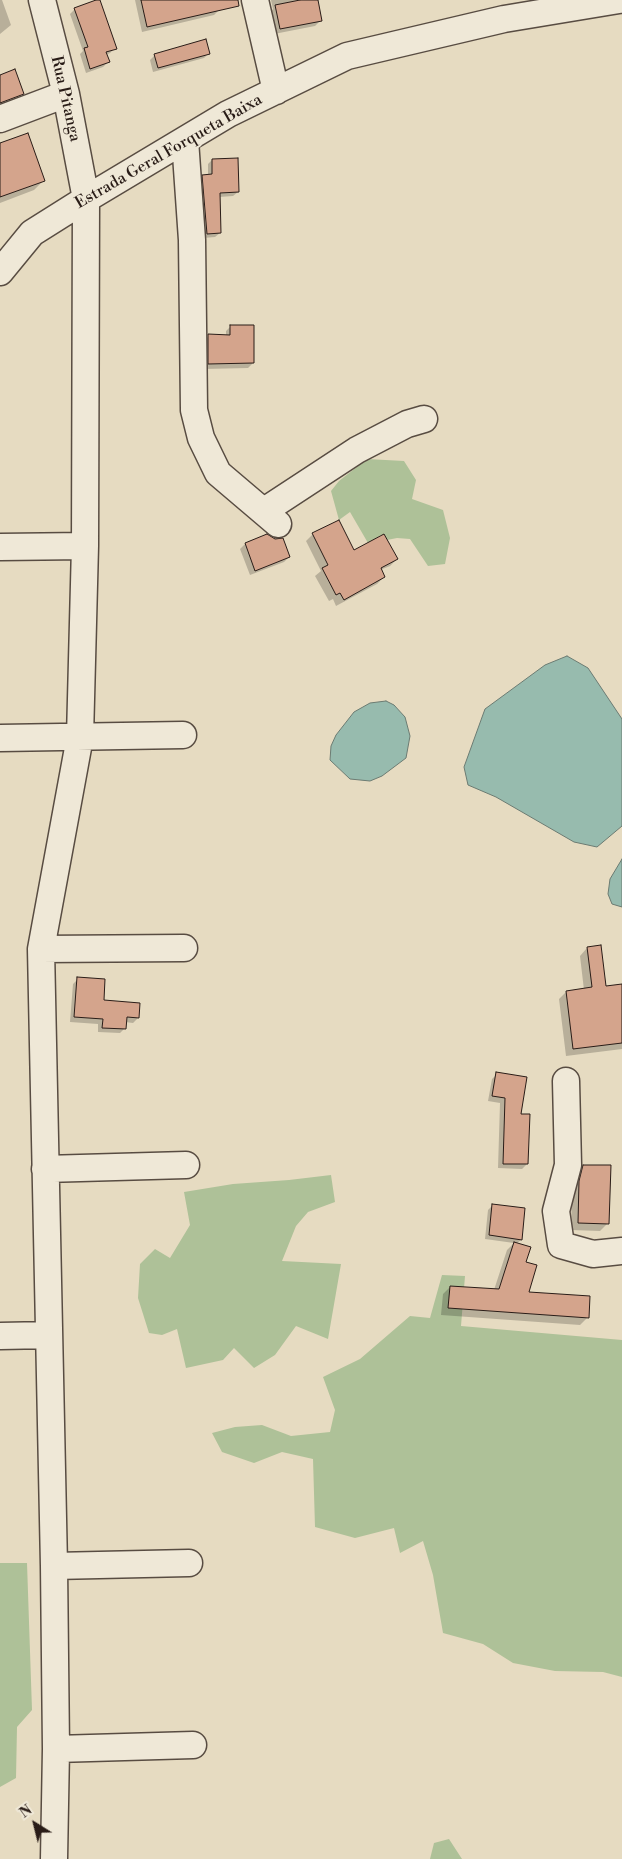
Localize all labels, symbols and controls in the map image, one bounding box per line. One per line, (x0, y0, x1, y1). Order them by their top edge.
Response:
street label: Rua Pitanga (46, 54, 84, 144)
street label: Estrada Geral Forqueta Baixa (72, 90, 266, 214)
north arrow (10, 1799, 60, 1849)
text: N (16, 1801, 36, 1822)

